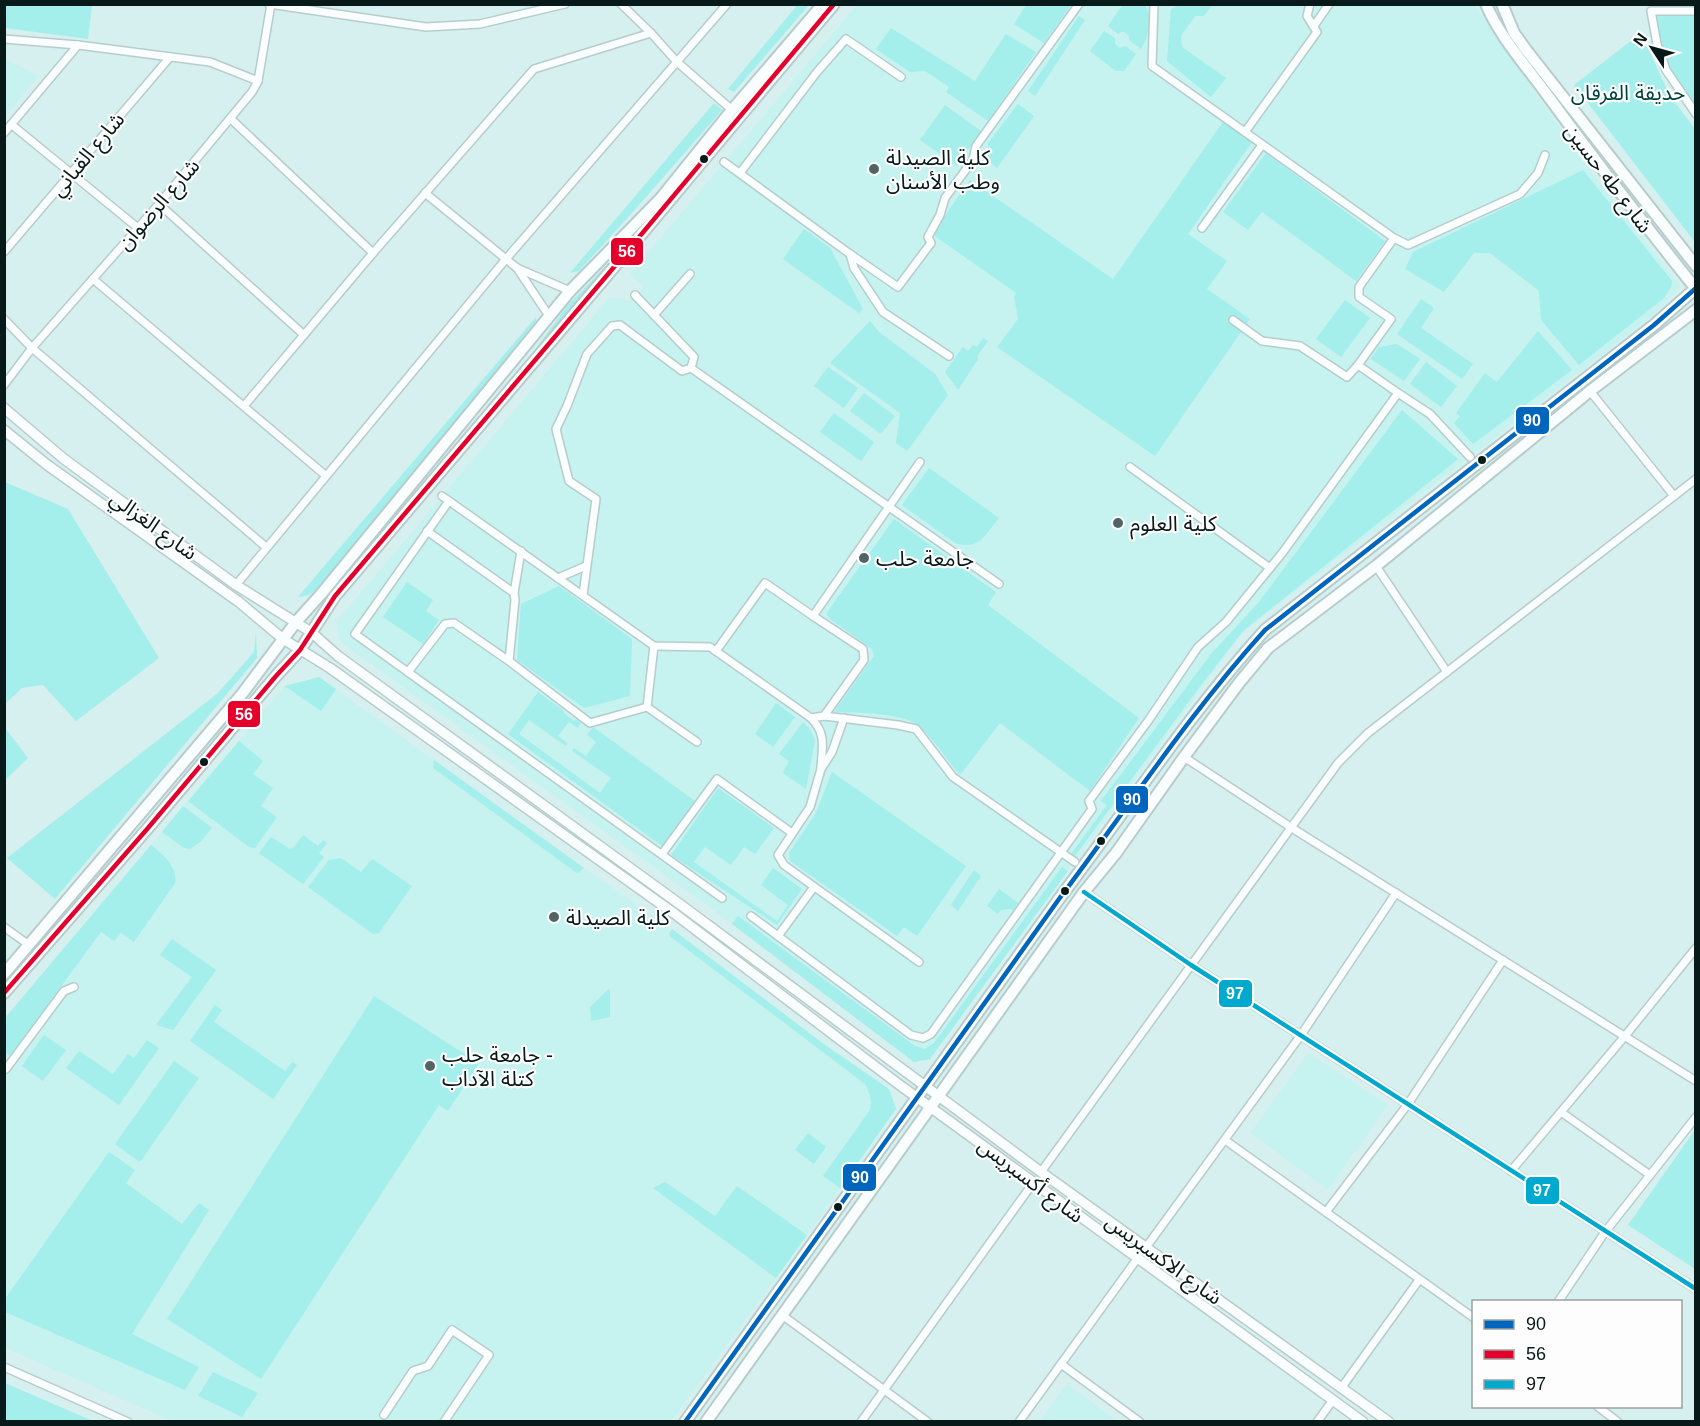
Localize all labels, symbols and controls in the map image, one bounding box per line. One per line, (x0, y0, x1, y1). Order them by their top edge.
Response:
north arrow (1622, 18, 1682, 78)
text: N (1630, 30, 1651, 49)
park label: حديقة الفرقان (1571, 81, 1685, 105)
street label: شارع القباني (45, 108, 132, 204)
street label: شارع طه حسين (1557, 119, 1657, 239)
place label: كلية الصيدلة وطب الأسنان (886, 146, 1000, 194)
unlabelled marker (698, 153, 710, 165)
street label: شارع الرضوان (112, 154, 207, 257)
marker: كلية الصيدلة وطب الأسنان (867, 162, 881, 176)
line badge: 56 (610, 237, 644, 266)
text: 56 (618, 243, 636, 260)
line badge: 90 (1515, 406, 1550, 435)
text: 90 (1523, 412, 1541, 429)
unlabelled marker (1476, 454, 1488, 466)
street label: شارع الغزالي (103, 486, 202, 568)
place label: كلية العلوم (1130, 512, 1217, 540)
marker: كلية العلوم (1111, 516, 1125, 530)
place label: جامعة حلب (876, 547, 974, 570)
marker: جامعة حلب (857, 551, 871, 565)
line badge: 56 (227, 700, 261, 728)
text: 56 (235, 706, 253, 723)
unlabelled marker (198, 756, 210, 768)
line badge: 90 (1115, 785, 1149, 814)
text: 90 (1123, 791, 1141, 808)
unlabelled marker (1095, 835, 1107, 847)
unlabelled marker (1059, 885, 1071, 897)
place label: كلية الصيدلة (566, 906, 670, 929)
marker: كلية الصيدلة (547, 910, 561, 924)
line badge: 97 (1218, 979, 1253, 1008)
text: 97 (1226, 985, 1244, 1002)
place label: جامعة حلب - كتلة الآداب (442, 1043, 553, 1090)
marker: جامعة حلب - كتلة الآداب (423, 1059, 437, 1073)
street label: شارع أكسبريس (971, 1132, 1089, 1230)
line badge: 90 (842, 1163, 877, 1192)
text: 90 (851, 1169, 869, 1186)
line badge: 97 (1525, 1176, 1560, 1205)
text: 97 (1533, 1182, 1551, 1199)
unlabelled marker (832, 1201, 844, 1213)
street label: شارع الاكسبريس (1099, 1209, 1227, 1312)
legend (1472, 1300, 1682, 1408)
text: 90 (1526, 1314, 1546, 1334)
text: 56 (1526, 1344, 1546, 1364)
text: 97 (1526, 1374, 1546, 1394)

